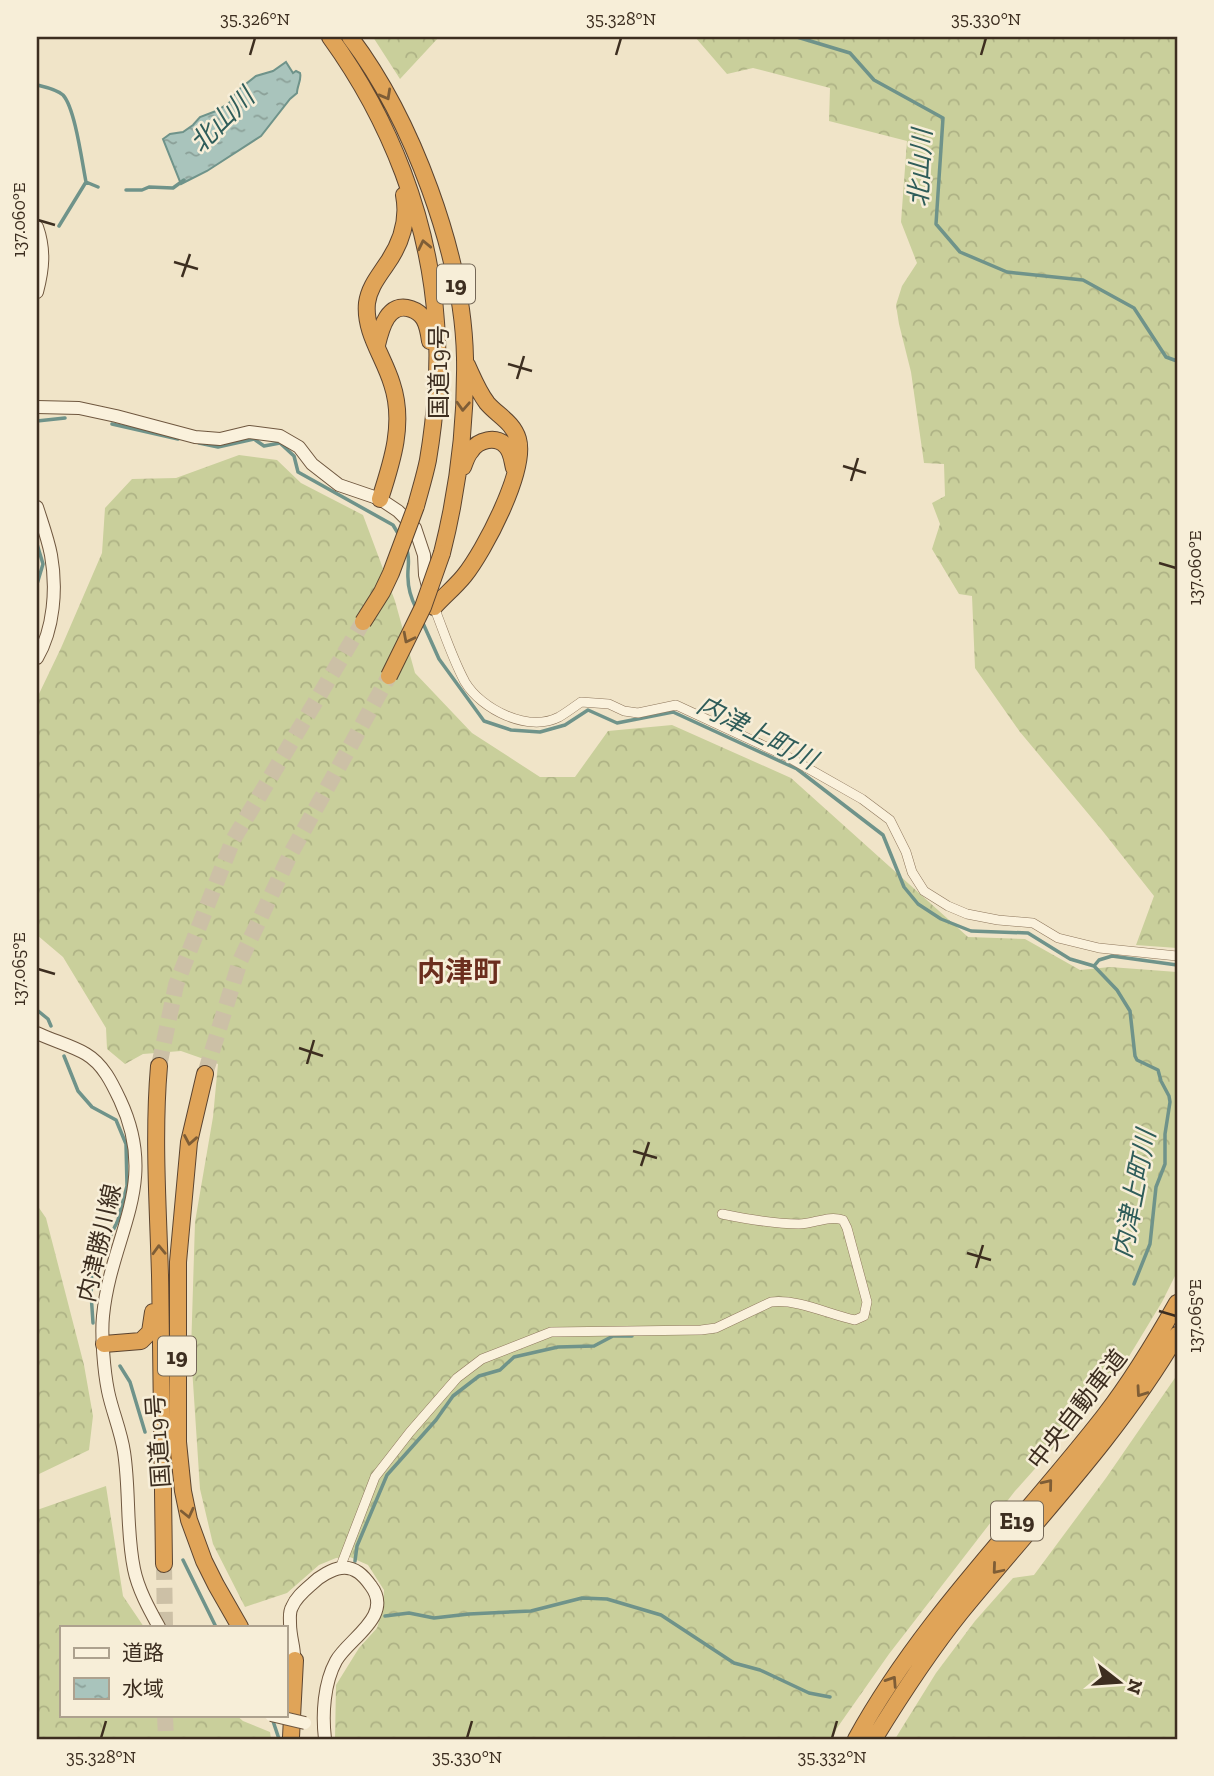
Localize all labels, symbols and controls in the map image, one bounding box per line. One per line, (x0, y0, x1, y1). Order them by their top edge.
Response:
text: 35.326°N (220, 8, 290, 30)
text: 35.328°N (586, 8, 656, 30)
text: 35.330°N (951, 8, 1021, 30)
water label: 北山川 (183, 79, 263, 159)
one-way arrow (378, 87, 391, 100)
water label: 北山川 (902, 125, 938, 208)
text: 137.060°E (8, 183, 30, 257)
one-way arrow (417, 239, 432, 251)
road number: 19 (437, 264, 475, 304)
street label: 国道19号 (424, 325, 453, 419)
one-way arrow (455, 401, 470, 412)
text: 137.060°E (1184, 531, 1206, 605)
one-way arrow (403, 631, 417, 643)
water label: 内津上町川 (692, 688, 825, 777)
text: 137.065°E (8, 932, 30, 1006)
district label: 内津町 (417, 955, 501, 988)
water label: 内津上町川 (1106, 1124, 1163, 1261)
one-way arrow (183, 1134, 198, 1146)
street label: 内津勝川線 (71, 1181, 127, 1305)
one-way arrow (151, 1245, 166, 1256)
text: 137.065°E (1184, 1279, 1206, 1353)
road number: 19 (158, 1336, 196, 1376)
street label: 中央自動車道 (1021, 1343, 1133, 1475)
one-way arrow (1136, 1385, 1149, 1398)
street label: 国道19号 (140, 1393, 176, 1489)
one-way arrow (1040, 1479, 1053, 1491)
road number: E19 (991, 1502, 1043, 1540)
one-way arrow (180, 1507, 194, 1519)
one-way arrow (993, 1561, 1006, 1574)
legend (60, 1626, 287, 1716)
text: 道路 (122, 1640, 164, 1665)
north arrow (1084, 1646, 1154, 1716)
text: 水域 (122, 1676, 164, 1701)
one-way arrow (884, 1676, 896, 1689)
text: N (1122, 1677, 1148, 1697)
text: 35.328°N (66, 1746, 136, 1768)
text: 35.330°N (432, 1746, 502, 1768)
text: 35.332°N (797, 1746, 867, 1768)

